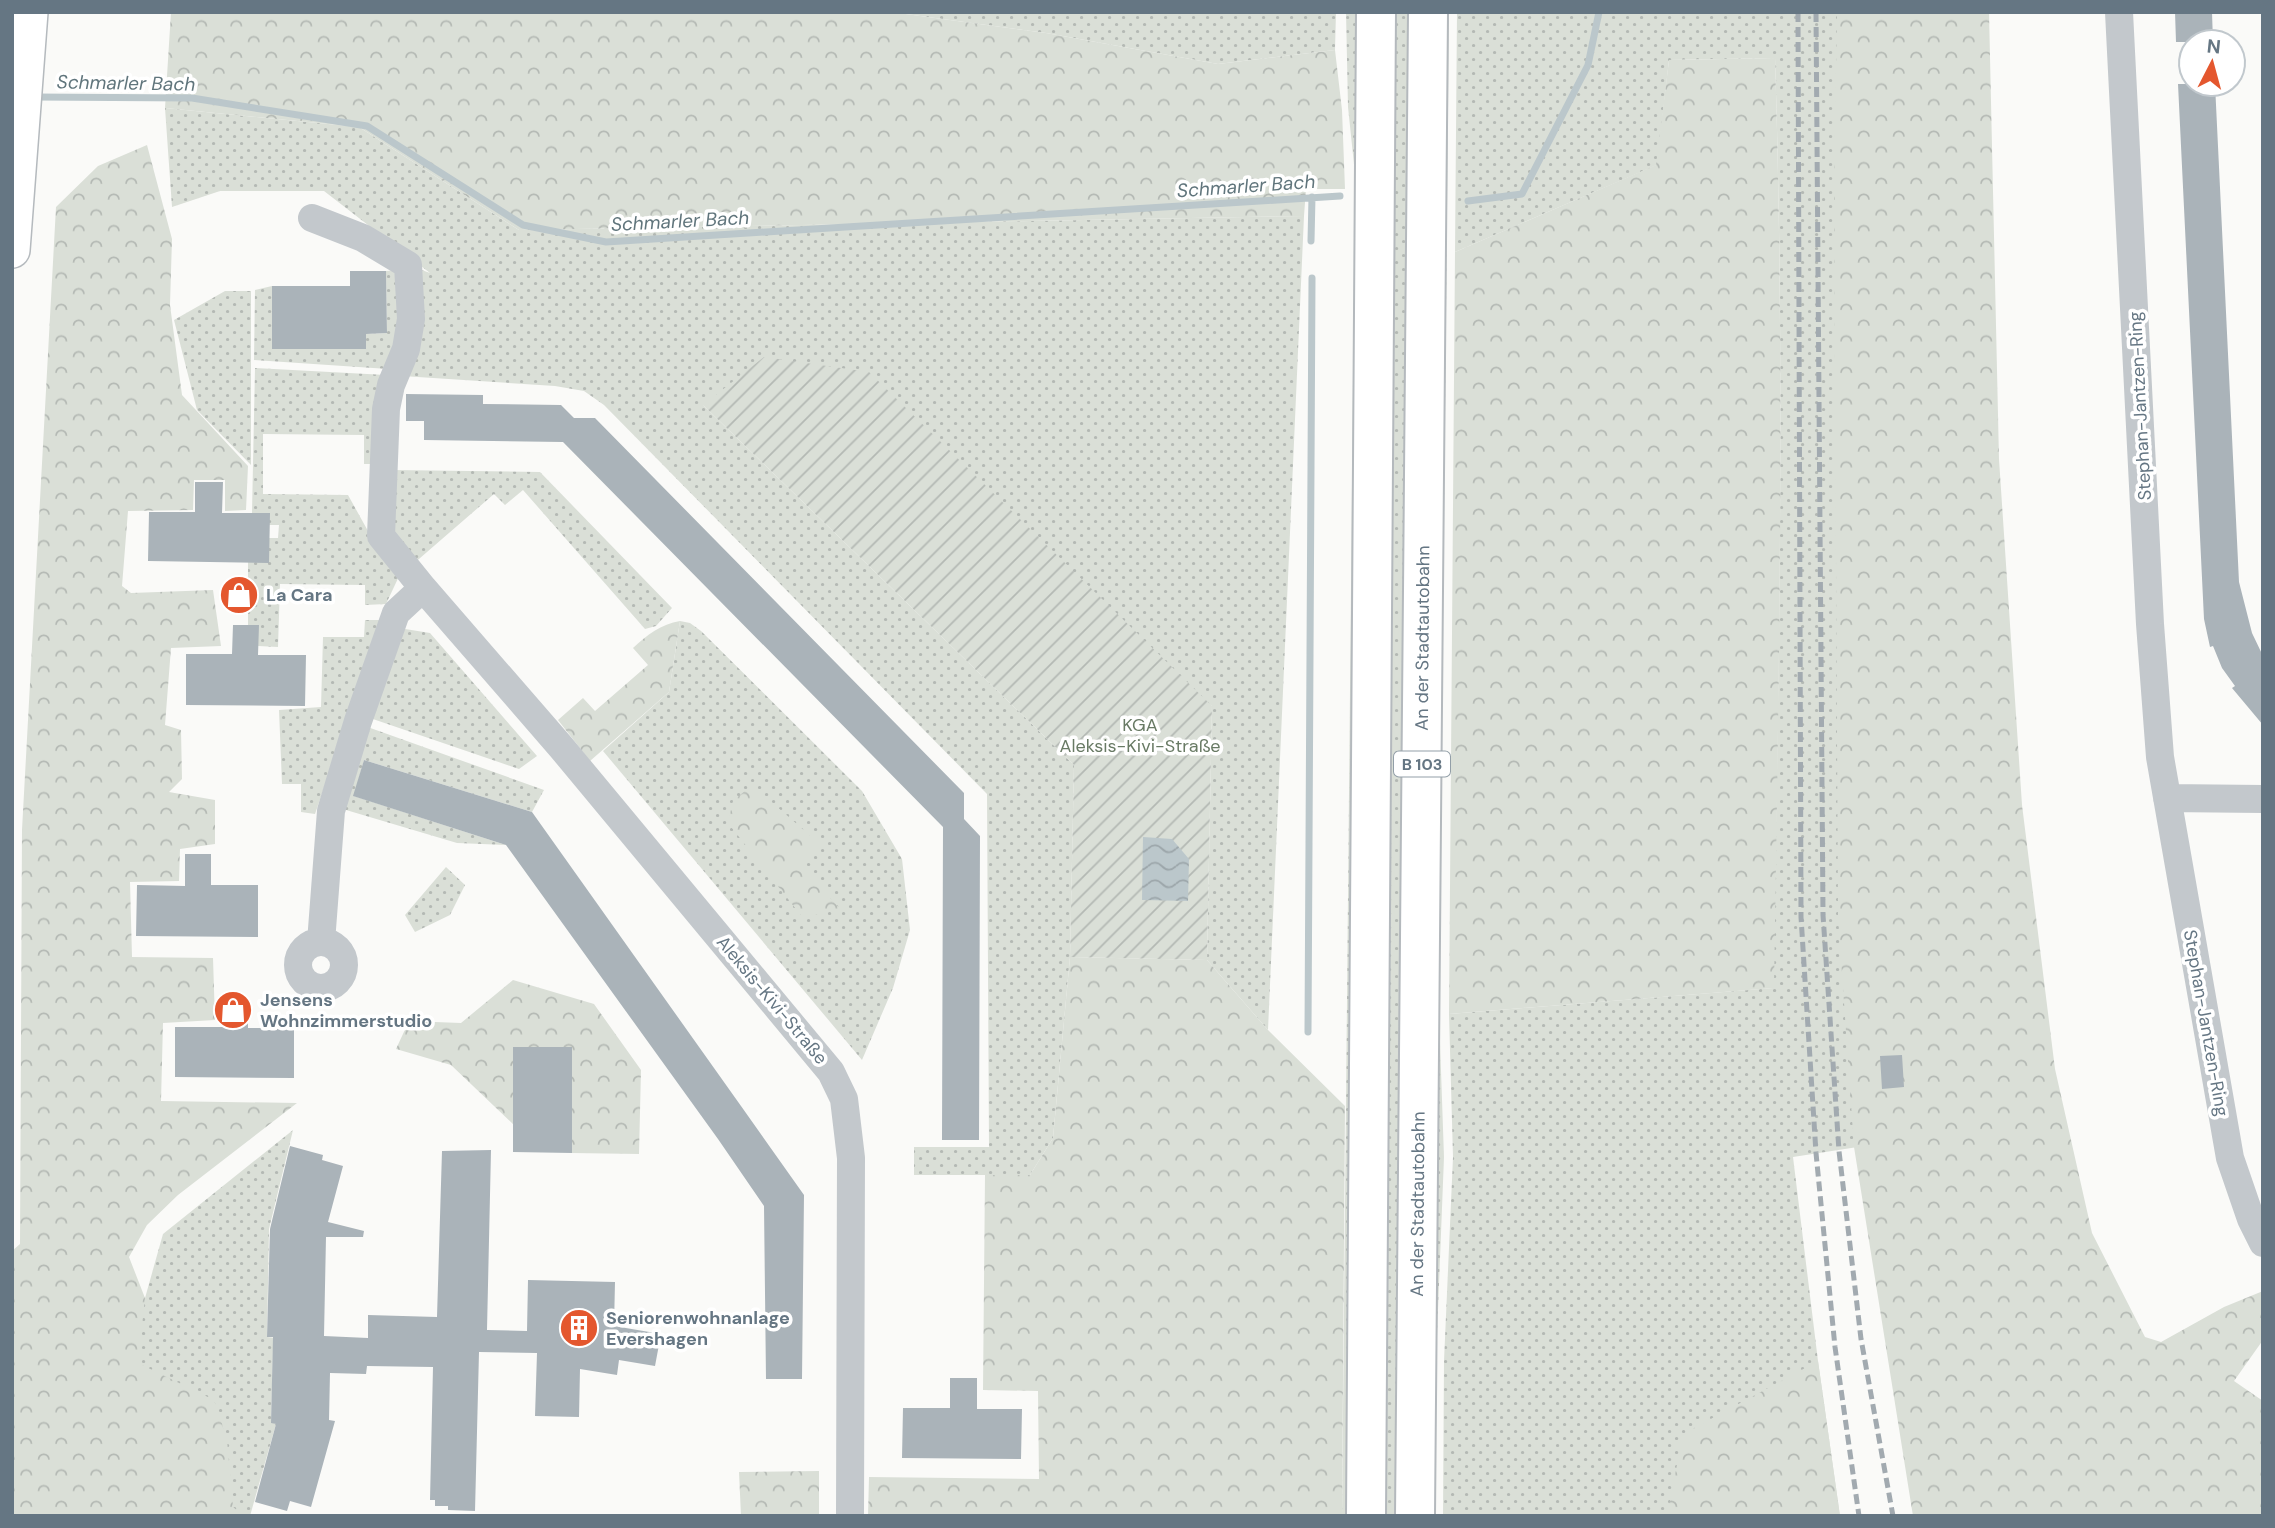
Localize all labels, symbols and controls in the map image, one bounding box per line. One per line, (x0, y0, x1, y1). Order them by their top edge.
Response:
north arrow (2177, 28, 2247, 98)
text: N (2206, 33, 2222, 60)
water label: Schmarler Bach (57, 69, 196, 97)
water label: Schmarler Bach (1176, 169, 1316, 203)
water label: Schmarler Bach (610, 205, 750, 237)
street label: Stephan-Jantzen-Ring (2123, 311, 2157, 501)
street label: An der Stadtautobahn (1410, 545, 1435, 731)
shop icon: La Cara (218, 574, 260, 616)
place label: La Cara (266, 583, 333, 607)
park label: KGA Aleksis-Kivi-Straße (1059, 713, 1221, 758)
road number: B 103 (1394, 751, 1450, 776)
street label: Stephan-Jantzen-Ring (2178, 928, 2234, 1118)
street label: Aleksis-Kivi-Straße (711, 931, 833, 1069)
place label: Jensens Wohnzimmerstudio (260, 988, 432, 1033)
shop icon: Jensens Wohnzimmerstudio (212, 989, 254, 1031)
street label: An der Stadtautobahn (1405, 1111, 1430, 1297)
place label: Seniorenwohnanlage Evershagen (606, 1306, 790, 1351)
building icon: Seniorenwohnanlage Evershagen (558, 1307, 600, 1349)

